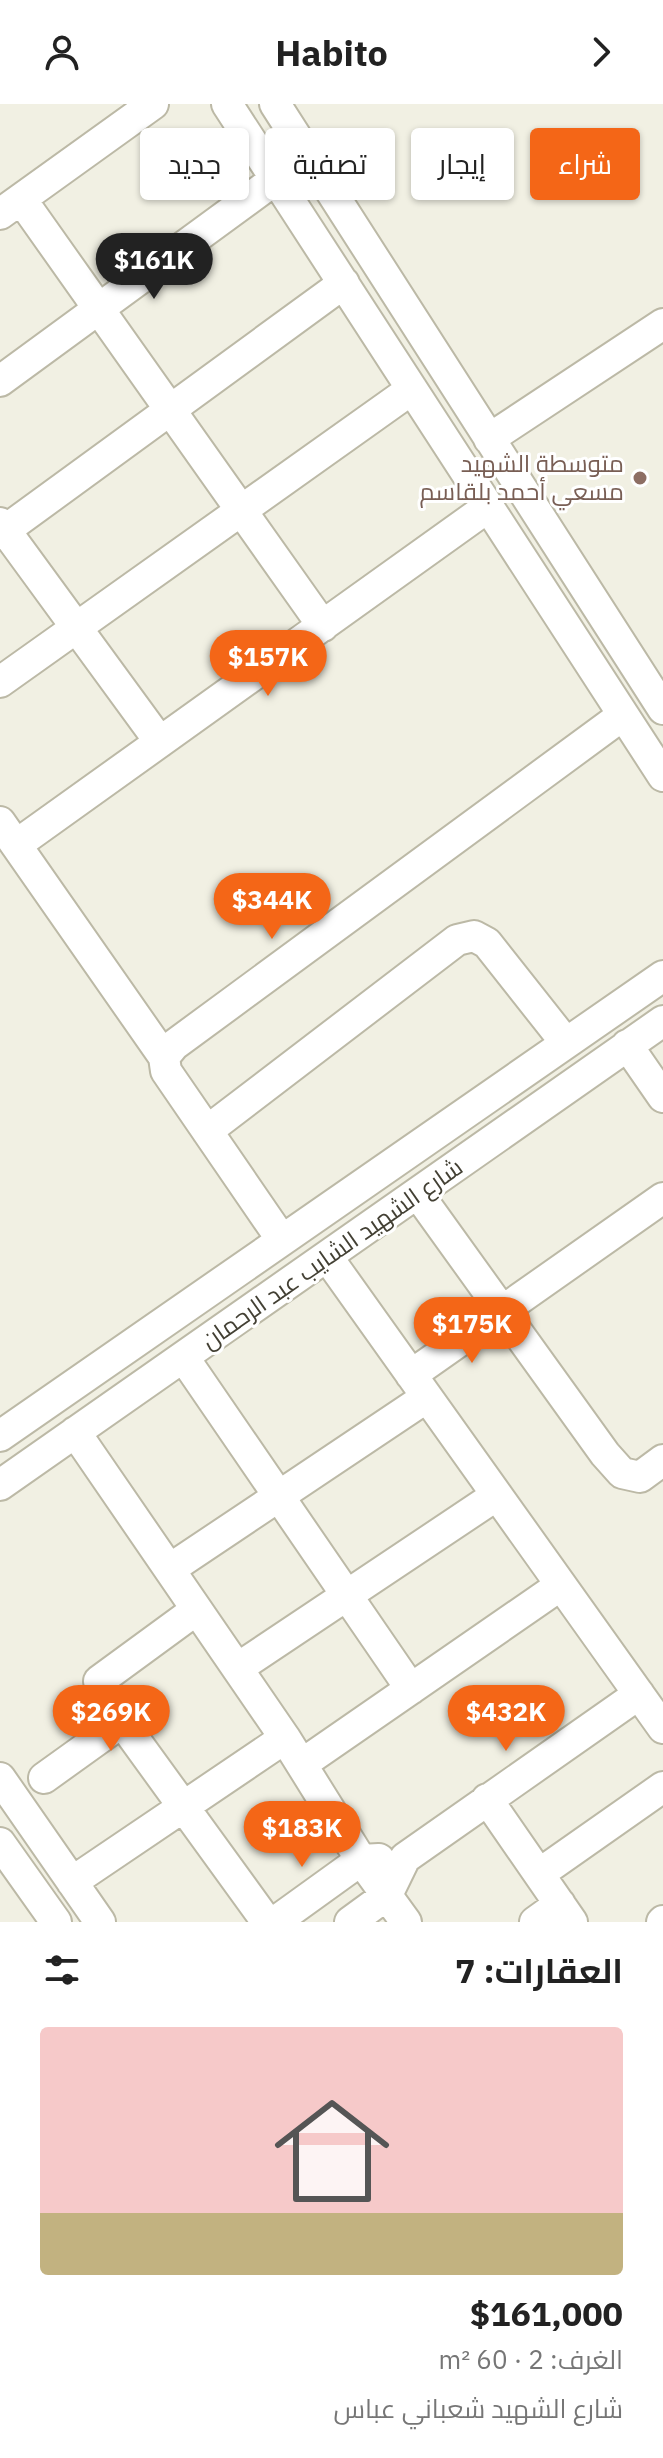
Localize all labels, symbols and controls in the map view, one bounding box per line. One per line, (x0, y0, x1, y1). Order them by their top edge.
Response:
text: Habito (275, 29, 388, 76)
icon: person (40, 30, 84, 74)
icon: forward (579, 30, 623, 74)
chip: جديد (140, 128, 249, 200)
chip: تصفية (265, 128, 395, 200)
chip: إيجار (411, 128, 514, 200)
chip: شراء (530, 128, 640, 200)
pin: $161K (98, 233, 210, 301)
text: $161K (114, 242, 194, 276)
place label: متوسطة الشهيد مسعي أحمد بلقاسم (419, 447, 624, 511)
marker: متوسطة الشهيد مسعي أحمد بلقاسم (631, 469, 649, 487)
pin: $157K (212, 630, 324, 698)
text: $157K (228, 639, 308, 673)
pin: $344K (216, 873, 328, 941)
text: $344K (232, 882, 312, 916)
street label: شارع الشهيد الشايب عبد الرحمان (194, 1151, 469, 1357)
pin: $175K (416, 1297, 528, 1365)
text: $175K (432, 1306, 512, 1340)
pin: $269K (55, 1685, 167, 1753)
pin: $432K (450, 1685, 562, 1753)
text: $269K (71, 1694, 151, 1728)
text: $432K (466, 1694, 546, 1728)
pin: $183K (246, 1801, 358, 1869)
text: $183K (262, 1810, 342, 1844)
icon: filters (40, 1948, 84, 1992)
text: العقارات: 7 (455, 1948, 623, 1992)
icon: home (260, 2079, 404, 2223)
text: $161,000 (470, 2291, 623, 2335)
text: الغرف: 2 · 60 m² (439, 2342, 623, 2376)
text: شارع الشهيد شعباني عباس (334, 2391, 623, 2425)

